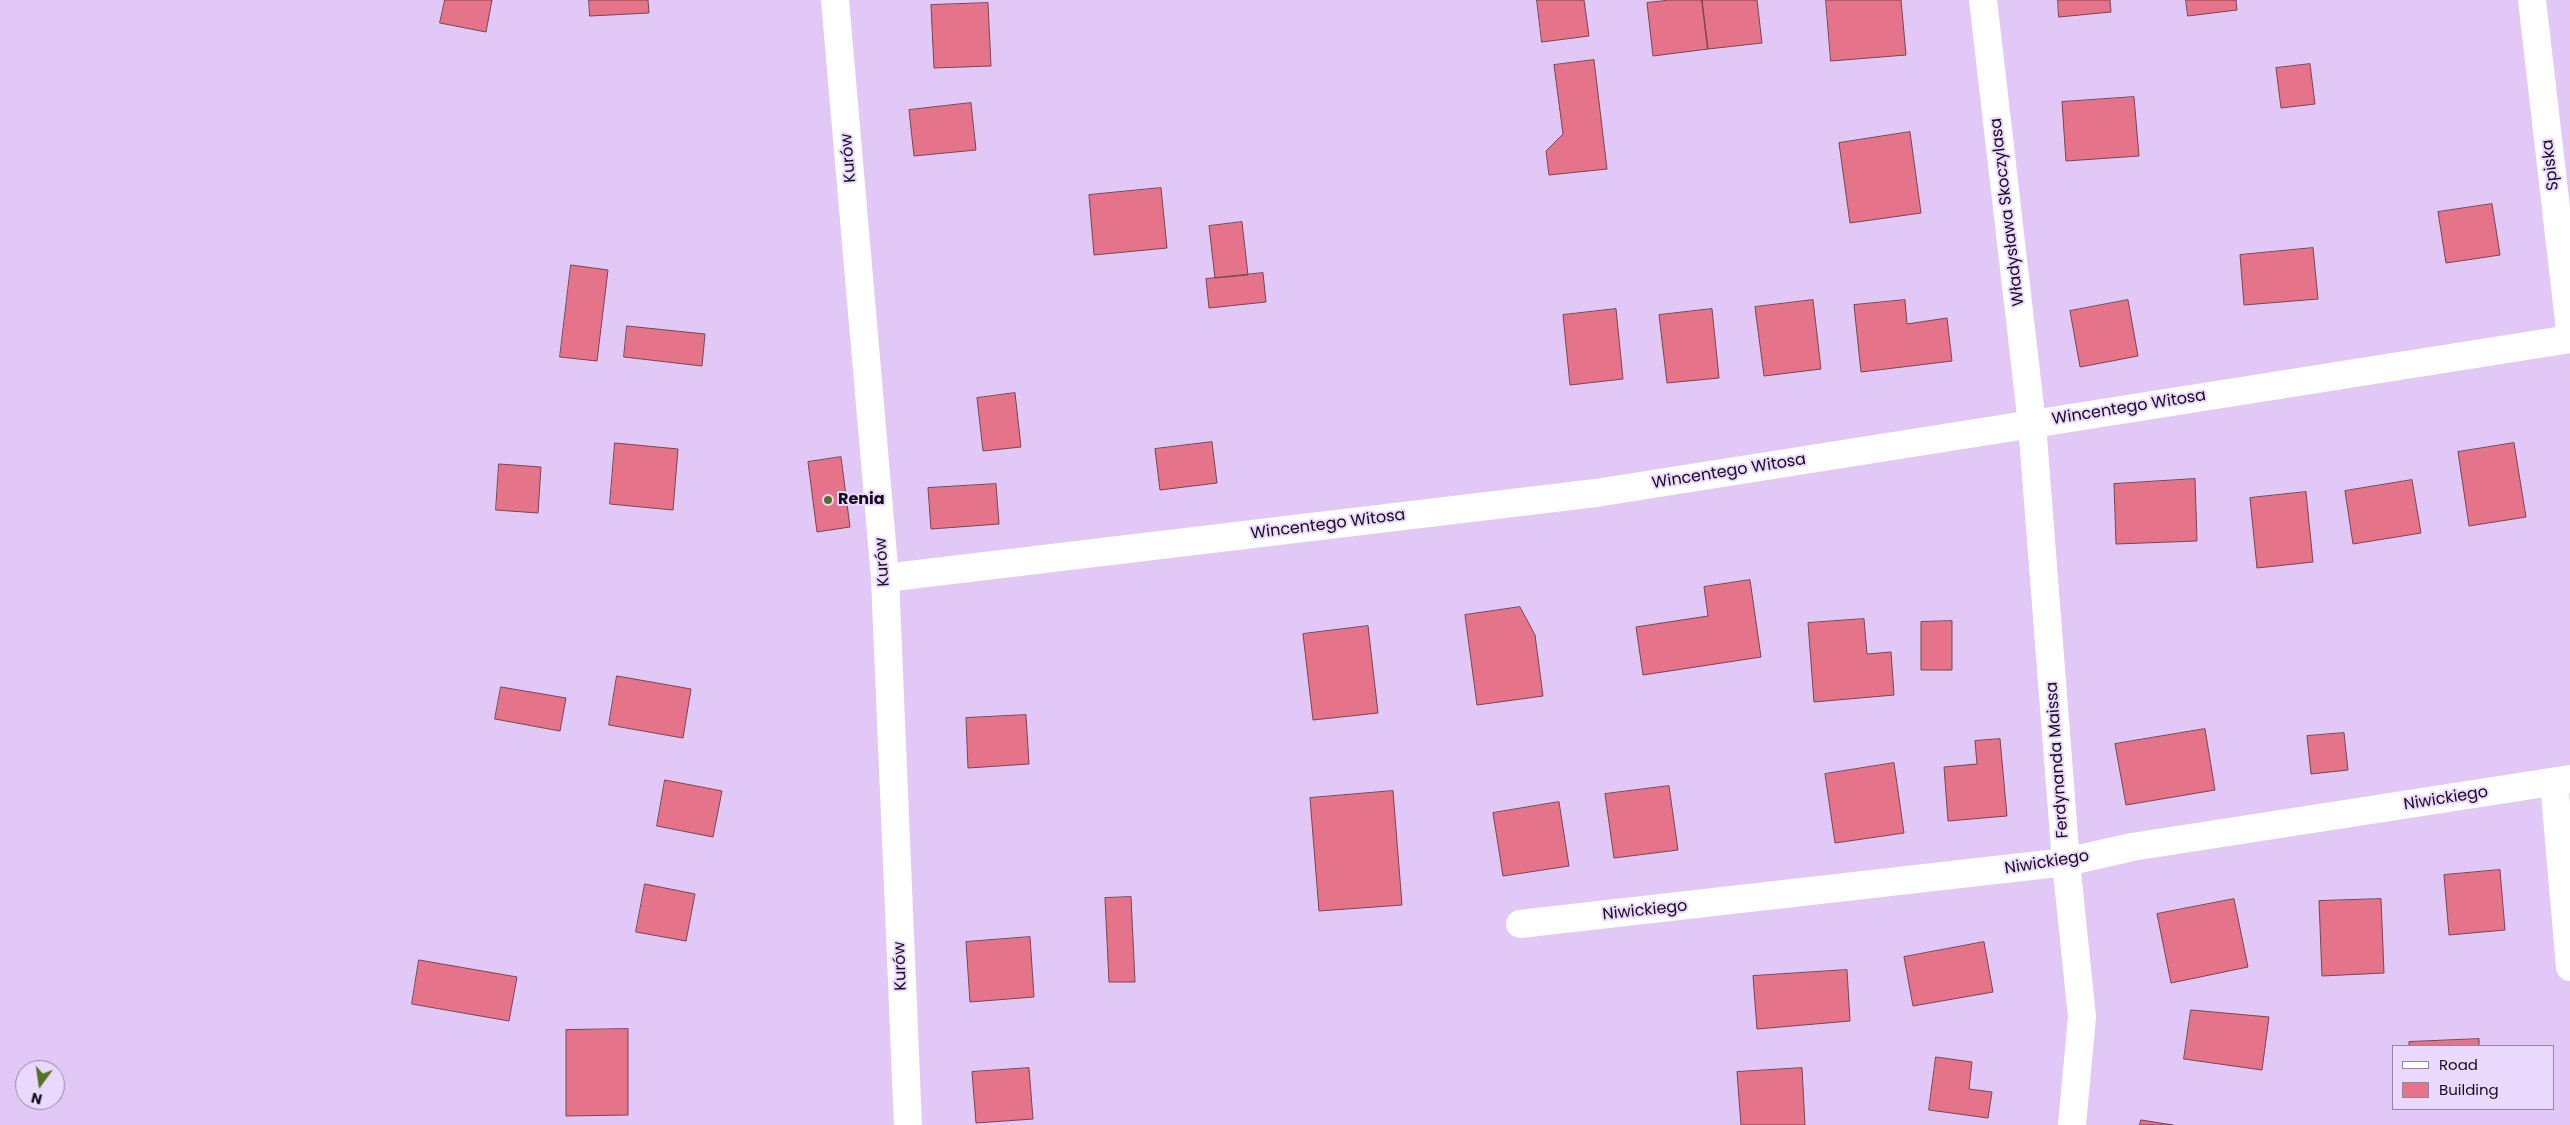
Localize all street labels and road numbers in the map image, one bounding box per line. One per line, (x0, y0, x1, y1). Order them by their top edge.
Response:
street label: Władysława Skoczylasa (1987, 117, 2029, 307)
street label: Kurów (837, 133, 861, 183)
street label: Spiska (2538, 138, 2564, 192)
street label: Wincentego Witosa (2051, 386, 2207, 430)
street label: Wincentego Witosa (1651, 450, 1807, 494)
street label: Wincentego Witosa (1250, 506, 1406, 544)
street label: Kurów (872, 537, 894, 587)
street label: Ferdynanda Maissa (2043, 681, 2073, 839)
street label: Niwickiego (2402, 783, 2490, 815)
street label: Niwickiego (2003, 847, 2091, 879)
street label: Niwickiego (1602, 897, 1688, 925)
street label: Kurów (891, 941, 911, 991)

